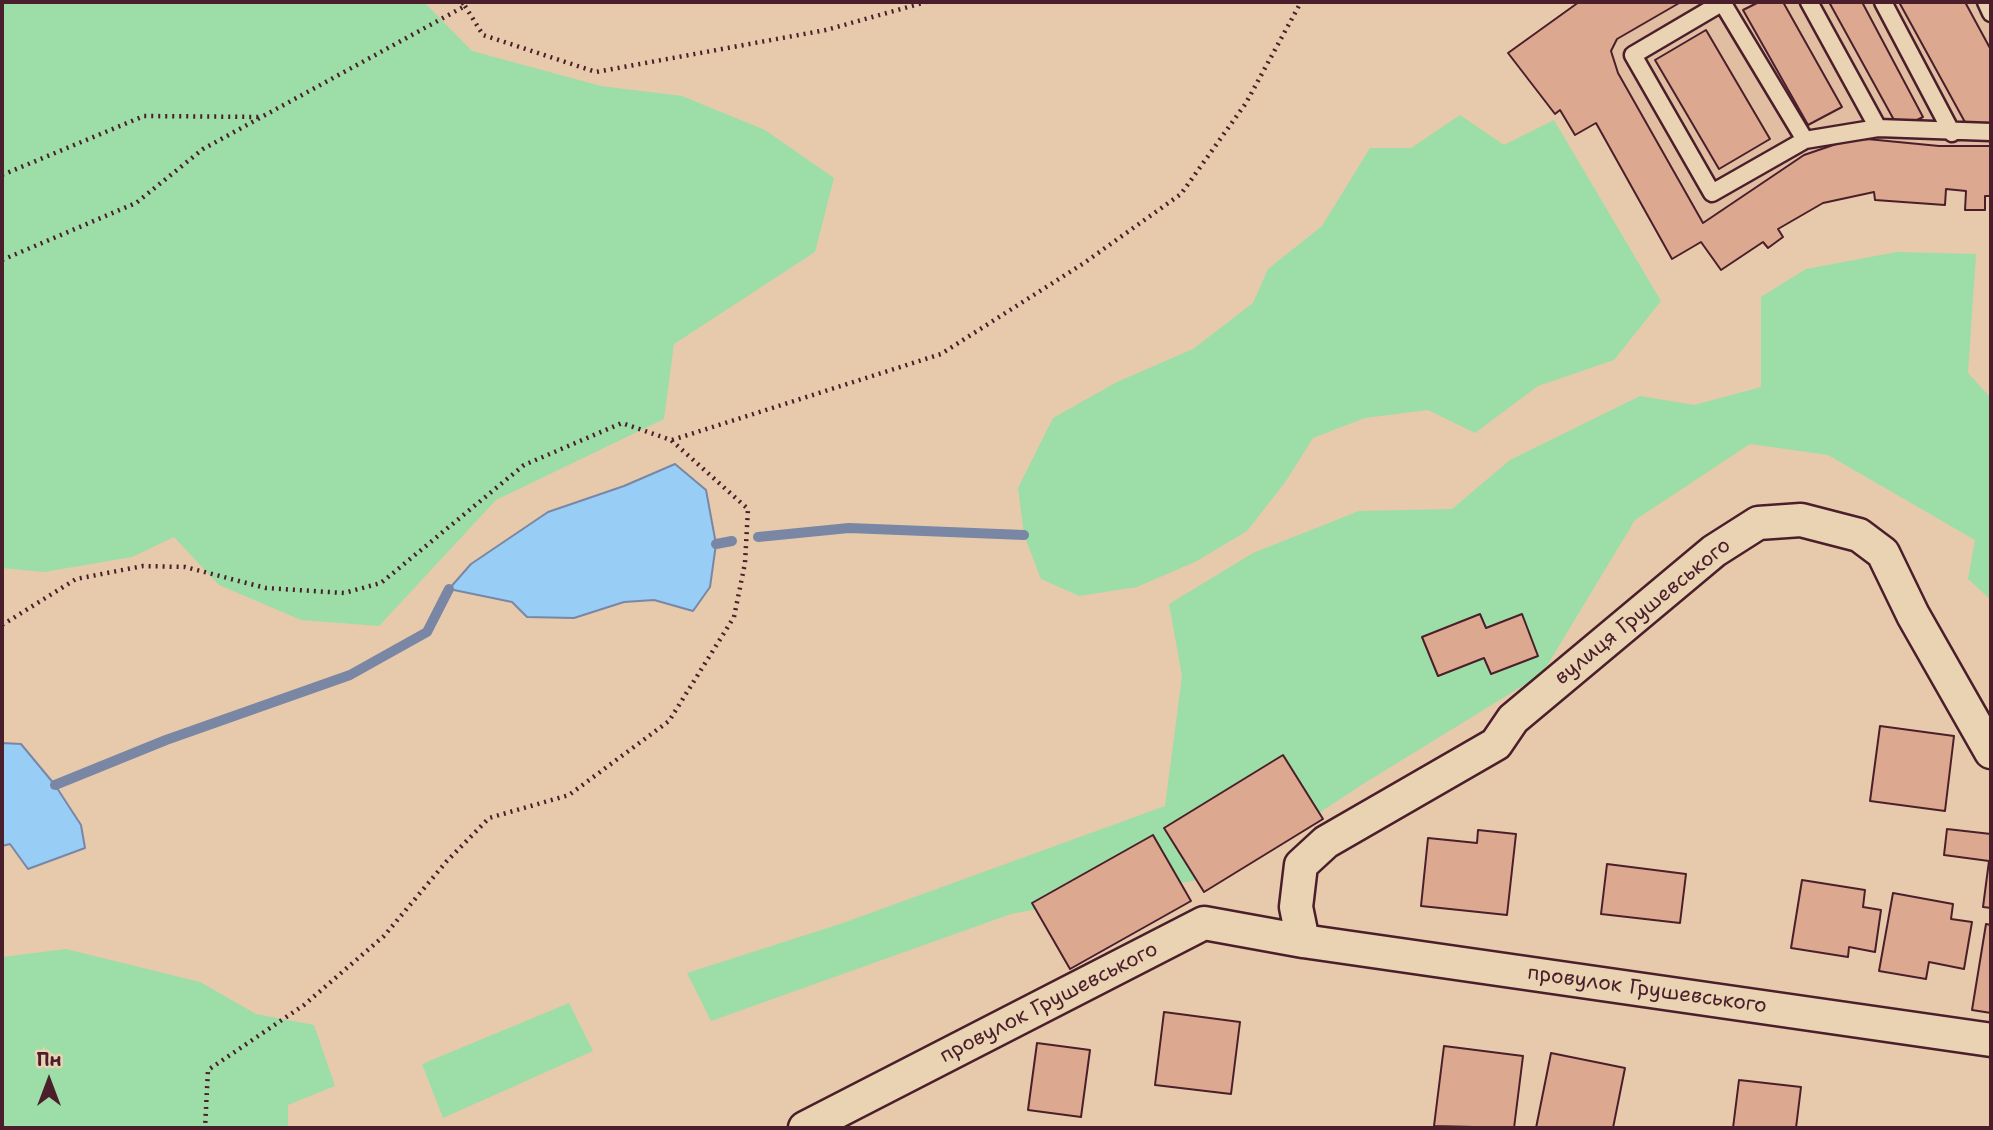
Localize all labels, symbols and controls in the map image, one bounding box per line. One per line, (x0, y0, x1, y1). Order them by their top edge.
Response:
street label: вулиця Грушевського (1550, 533, 1736, 691)
street label: провулок Грушевського (936, 937, 1162, 1069)
street label: провулок Грушевського (1526, 961, 1768, 1019)
north arrow (14, 1046, 84, 1116)
text: Пн (36, 1047, 62, 1072)

